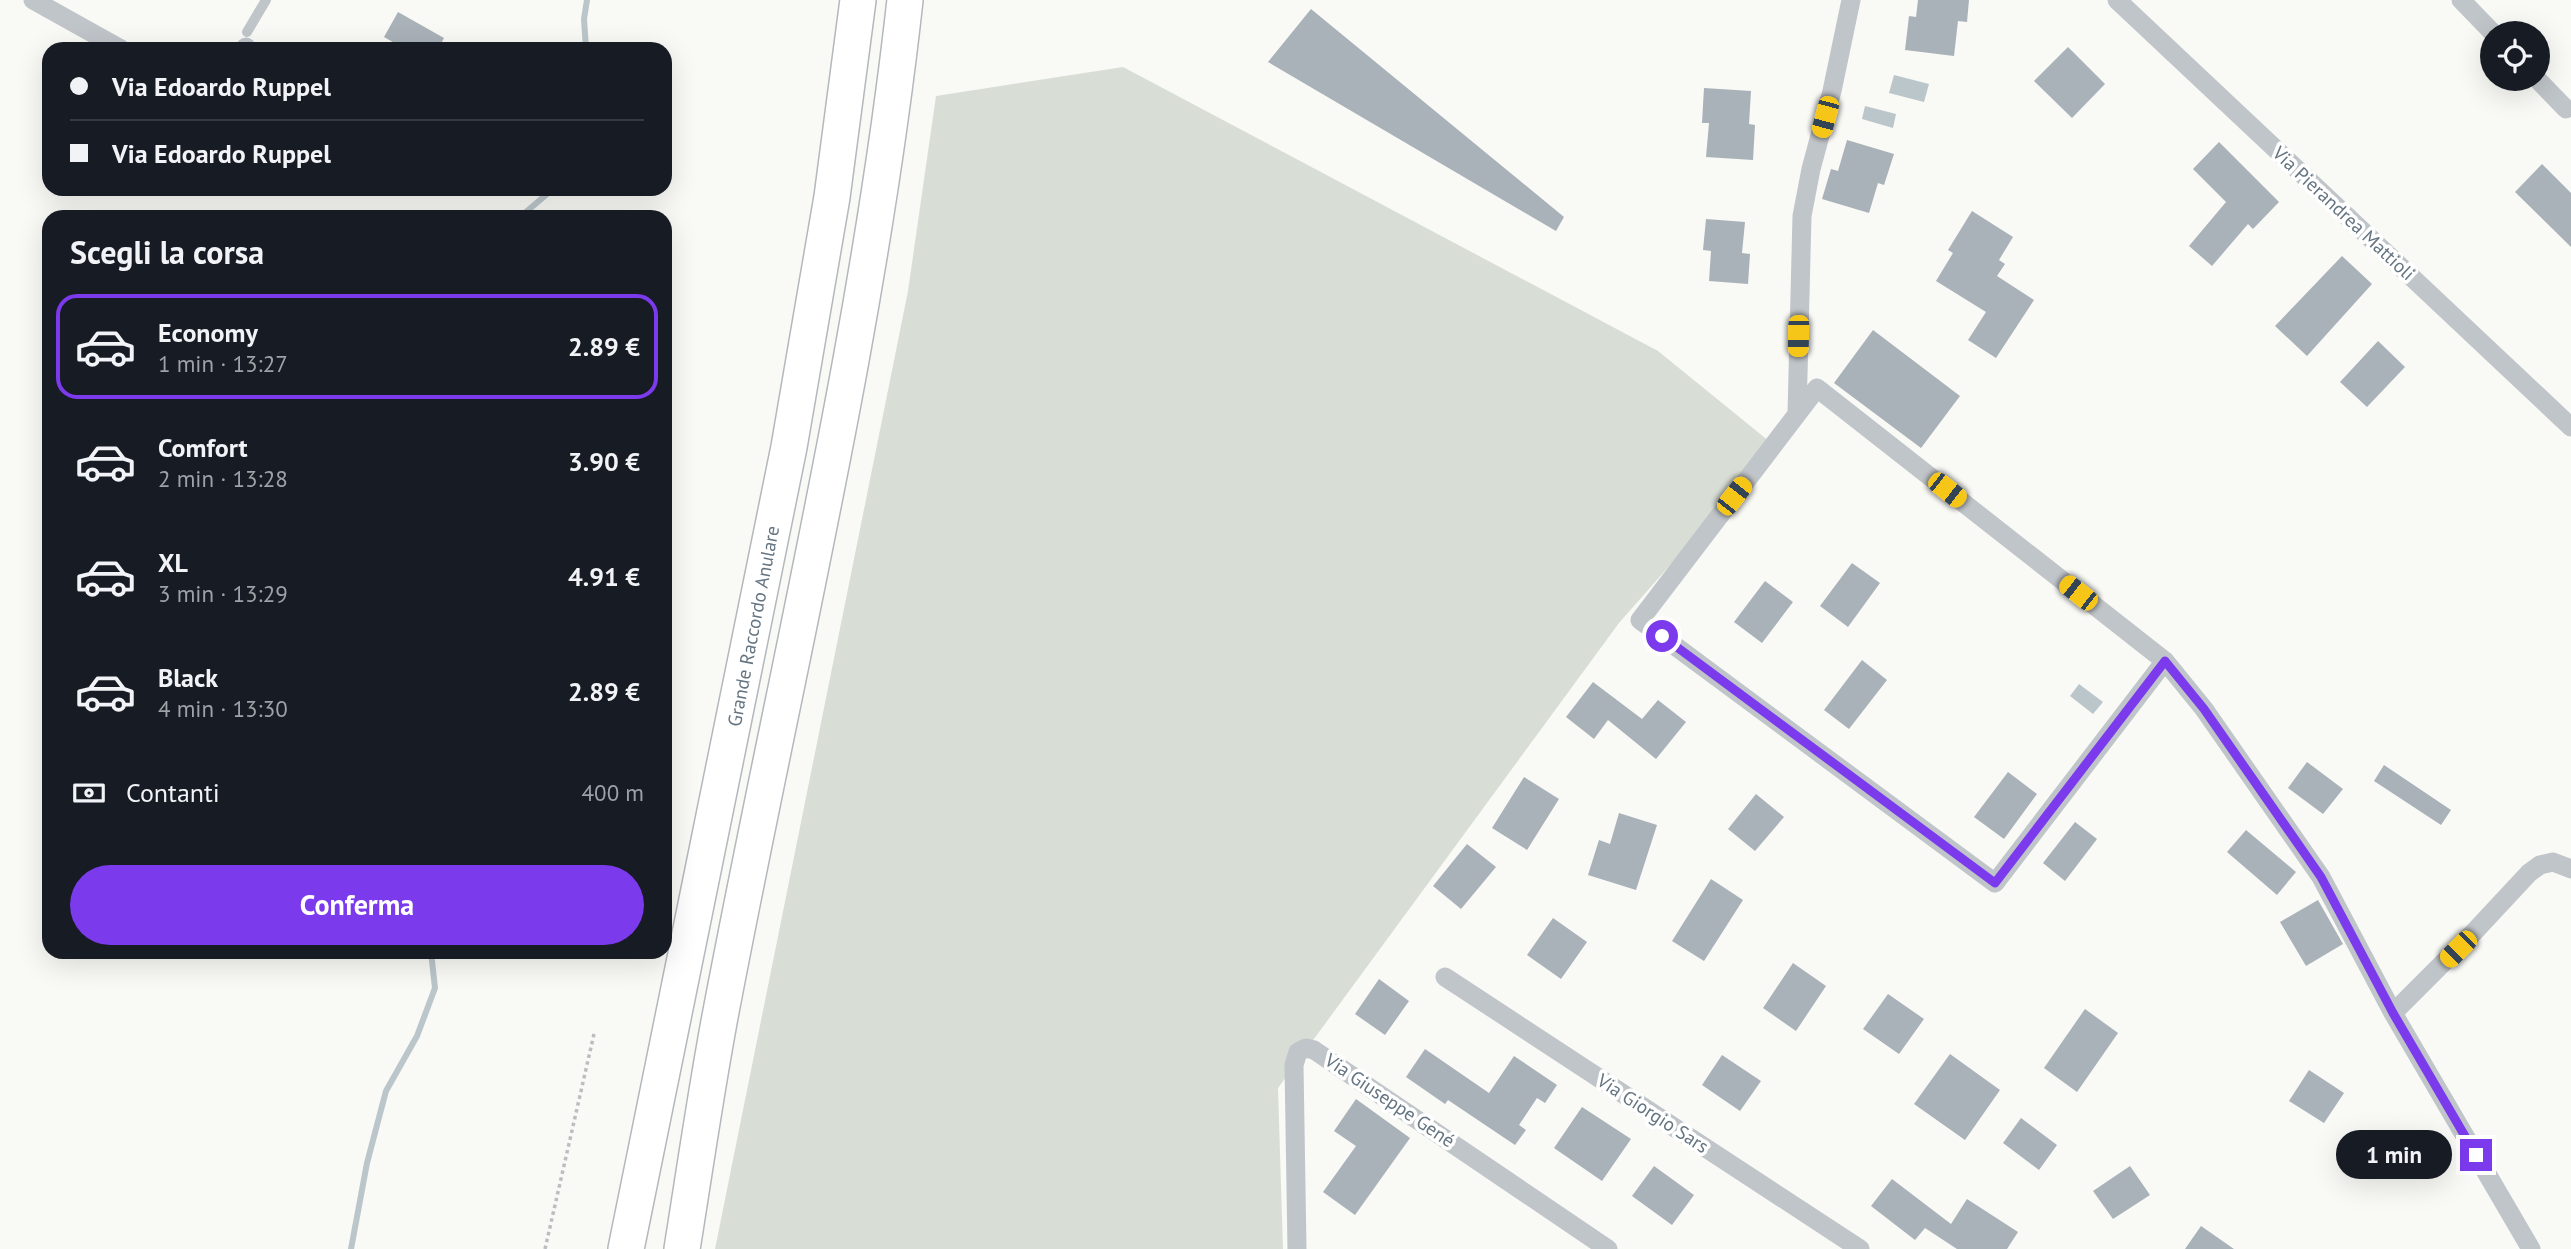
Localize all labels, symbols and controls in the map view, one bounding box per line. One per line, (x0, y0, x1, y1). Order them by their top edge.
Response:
map controls (2480, 21, 2550, 91)
button: locate (2480, 21, 2550, 91)
text: Via Edoardo Ruppel (112, 70, 331, 103)
car (1810, 94, 1841, 140)
text: Via Edoardo Ruppel (112, 137, 331, 170)
street label: Via Pierandrea Mattioli (2267, 140, 2420, 285)
text: Scegli la corsa (70, 231, 264, 273)
icon: car (74, 315, 137, 378)
car (1788, 315, 1809, 357)
text: Economy (158, 316, 258, 349)
text: 2.89 € (568, 330, 640, 363)
text: 1 min · 13:27 (158, 349, 288, 378)
icon: car (74, 430, 137, 493)
text: Comfort (158, 431, 248, 464)
text: 3.90 € (568, 445, 640, 478)
text: 2 min · 13:28 (158, 464, 288, 493)
car (1924, 469, 1971, 511)
car (1713, 473, 1756, 519)
street label: Grande Raccordo Anulare (722, 524, 784, 728)
icon: car (74, 545, 137, 608)
text: XL (158, 546, 188, 579)
text: 4.91 € (568, 560, 640, 593)
car (2055, 572, 2102, 614)
text: 3 min · 13:29 (158, 579, 288, 608)
route start (1646, 620, 1678, 652)
icon: car (74, 660, 137, 723)
text: Black (158, 661, 218, 694)
text: 2.89 € (568, 675, 640, 708)
text: 4 min · 13:30 (158, 694, 288, 723)
icon: cash (70, 774, 108, 812)
text: Contanti (126, 776, 220, 809)
text: 400 m (582, 778, 644, 807)
button: Conferma (70, 865, 644, 945)
car (2436, 927, 2481, 971)
street label: Via Giuseppe Gené (1320, 1047, 1460, 1152)
street label: Via Giorgio Sars (1592, 1067, 1713, 1158)
callout: 1 min (2336, 1130, 2452, 1180)
route end (2460, 1139, 2492, 1171)
text: 1 min (2366, 1140, 2422, 1169)

